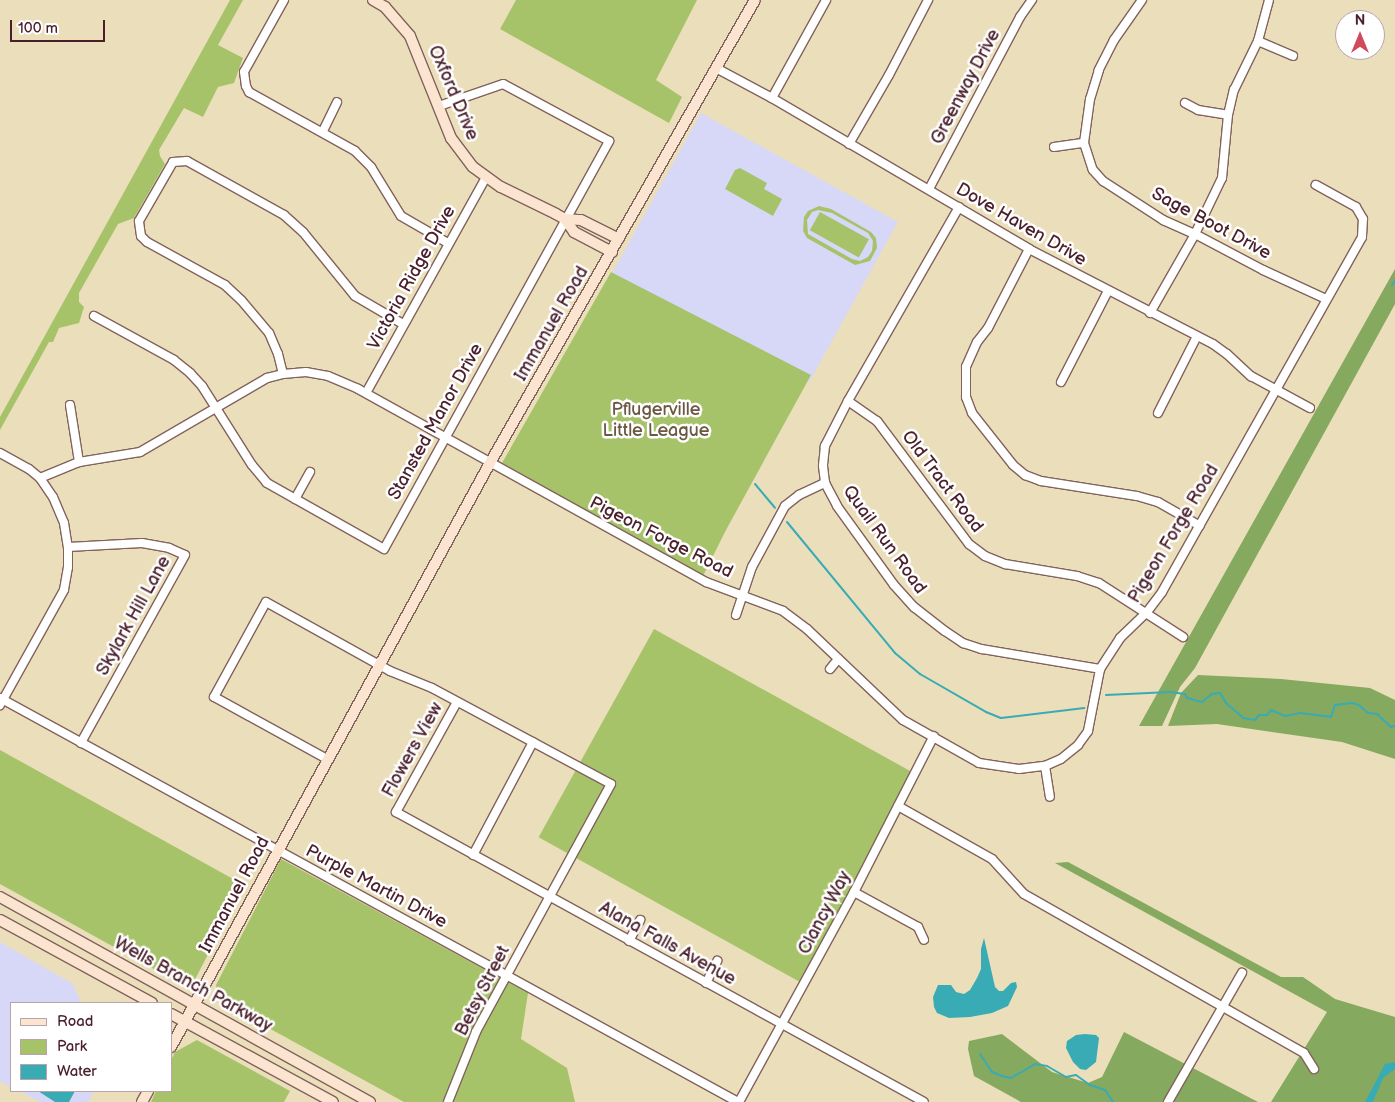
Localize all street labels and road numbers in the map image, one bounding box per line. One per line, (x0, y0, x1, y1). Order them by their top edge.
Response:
street label: Greenway Drive (926, 25, 1006, 149)
street label: Oxford Drive (423, 42, 483, 144)
street label: Dove Haven Drive (952, 179, 1090, 271)
street label: Sage Boot Drive (1148, 183, 1274, 265)
street label: Victoria Ridge Drive (363, 202, 461, 354)
street label: Immanuel Road (510, 263, 594, 385)
street label: Stansted Manor Drive (384, 340, 488, 504)
street label: Old Tract Road (897, 427, 987, 537)
street label: Pigeon Forge Road (1124, 461, 1224, 607)
street label: Quail Run Road (837, 482, 931, 598)
street label: Pigeon Forge Road (586, 493, 736, 583)
street label: Skylark Hill Lane (92, 552, 176, 680)
street label: Flowers View (378, 699, 448, 801)
street label: Immanuel Road (195, 833, 275, 957)
street label: Purple Martin Drive (302, 841, 450, 933)
street label: Clancy Way (794, 867, 856, 959)
street label: Alana Falls Avenue (595, 898, 739, 990)
street label: Wells Branch Parkway (110, 933, 276, 1037)
street label: Betsy Street (451, 942, 515, 1040)

